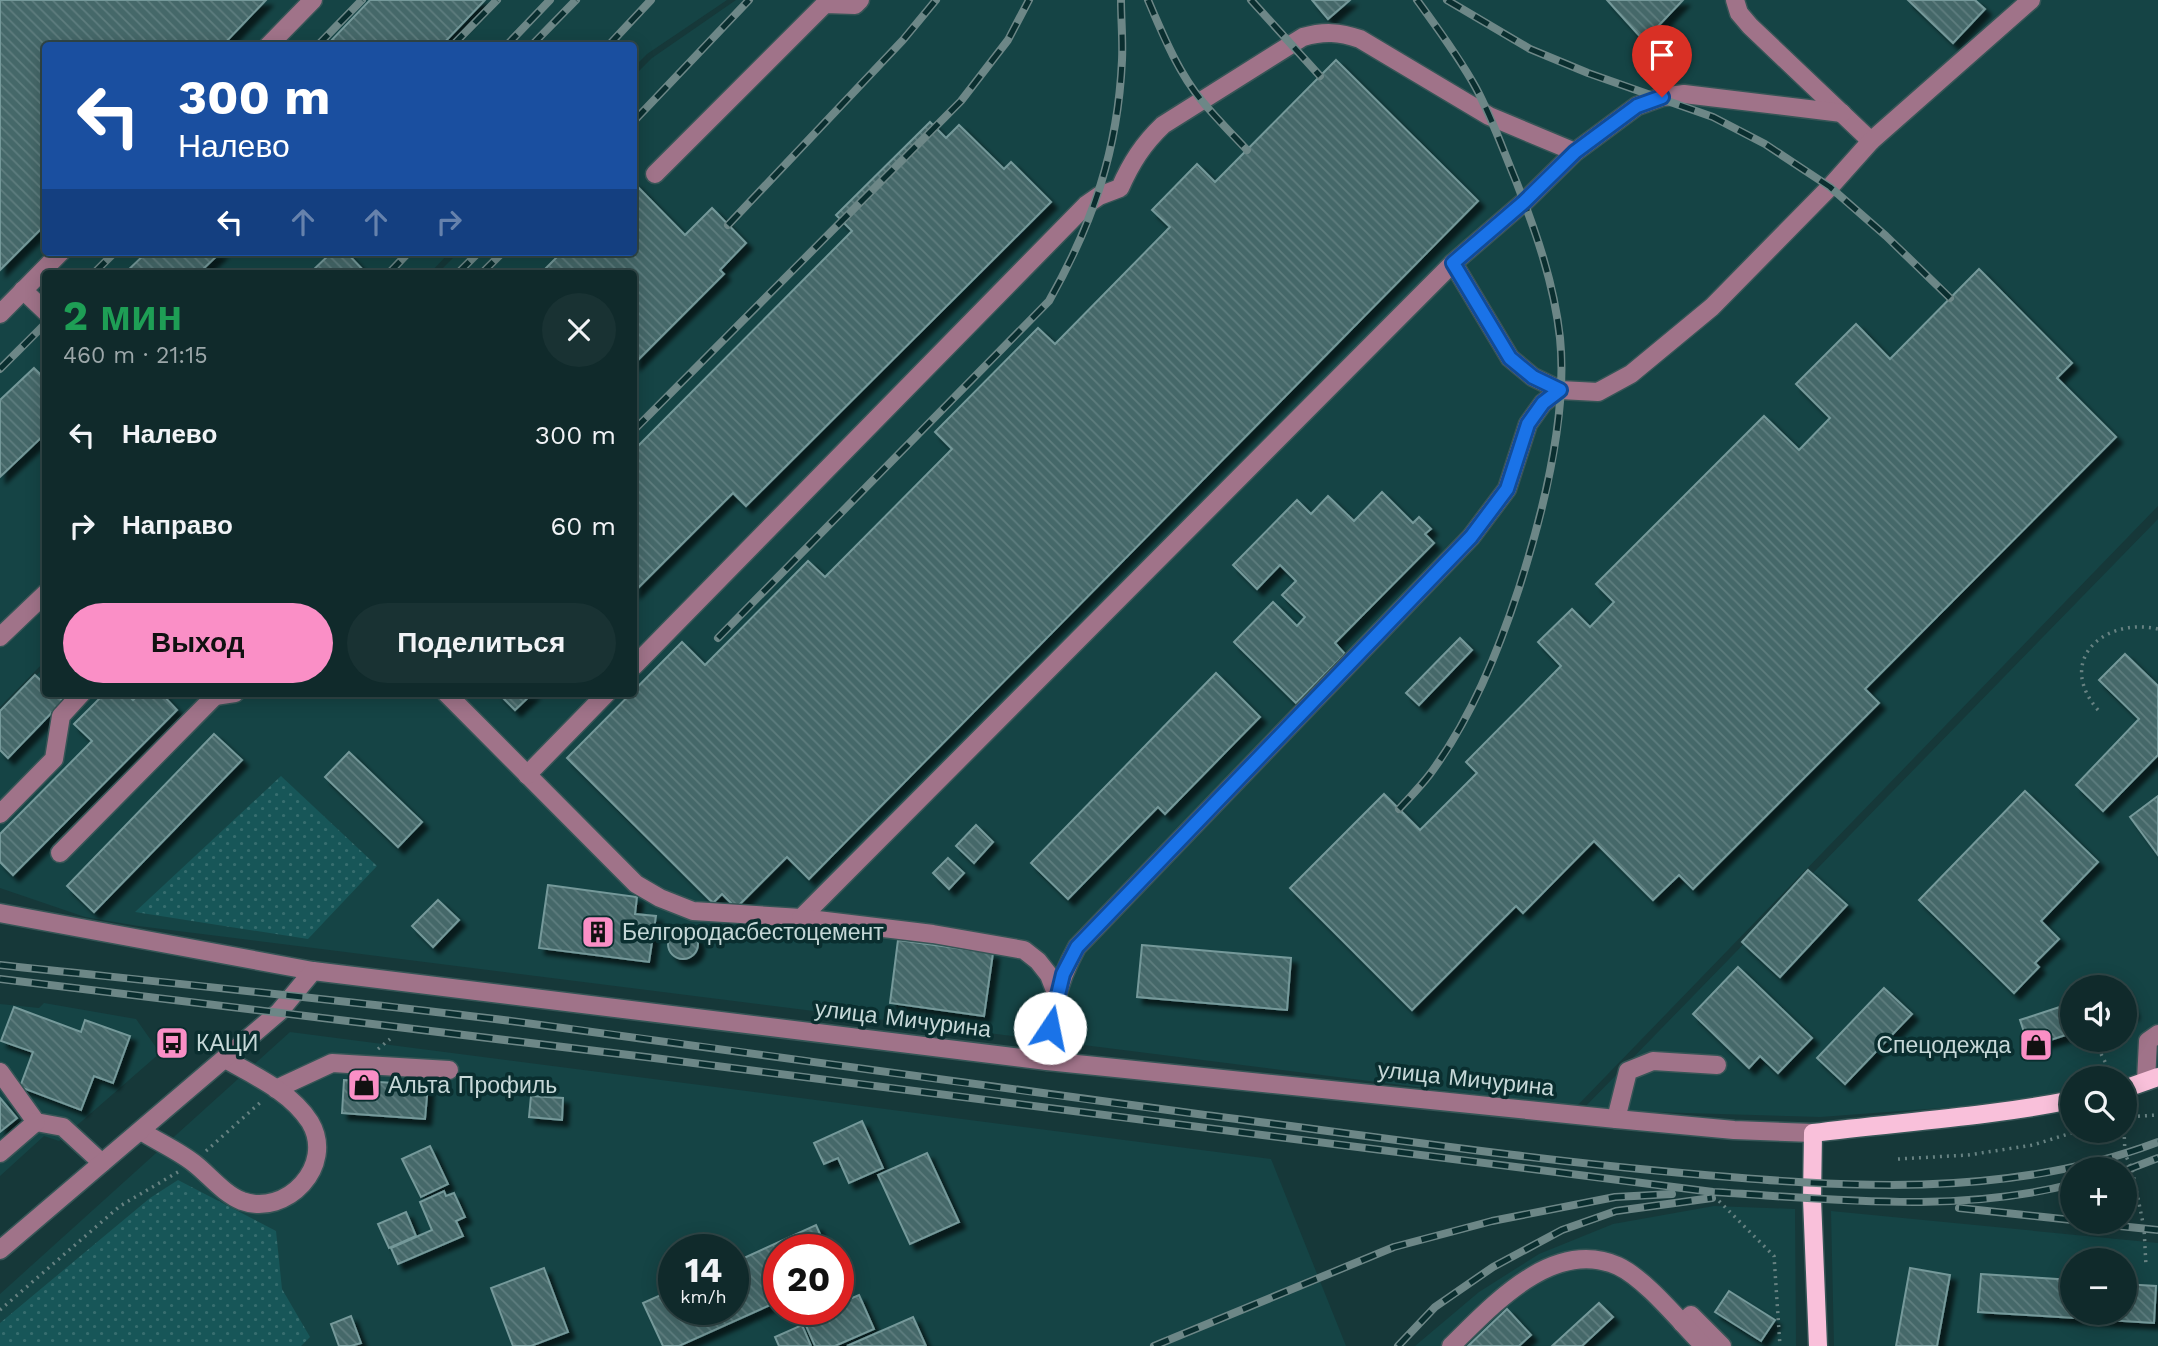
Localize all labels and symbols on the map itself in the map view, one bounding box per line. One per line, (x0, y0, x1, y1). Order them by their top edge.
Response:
pin (1632, 25, 1692, 97)
building icon: Белгородасбестоцемент (579, 913, 617, 951)
place label: Белгородасбестоцемент (622, 919, 884, 946)
position arrow (1013, 991, 1087, 1065)
street label: улица Мичурина (813, 995, 993, 1043)
bus stop icon: КАЦИ (153, 1024, 191, 1062)
shop icon: Спецодежда (2017, 1026, 2055, 1064)
place label: КАЦИ (196, 1030, 258, 1057)
place label: Спецодежда (1876, 1032, 2011, 1059)
street label: улица Мичурина (1376, 1056, 1556, 1102)
shop icon: Альта Профиль (345, 1066, 383, 1104)
place label: Альта Профиль (388, 1072, 557, 1099)
speed limit sign: 20 (763, 1234, 854, 1325)

